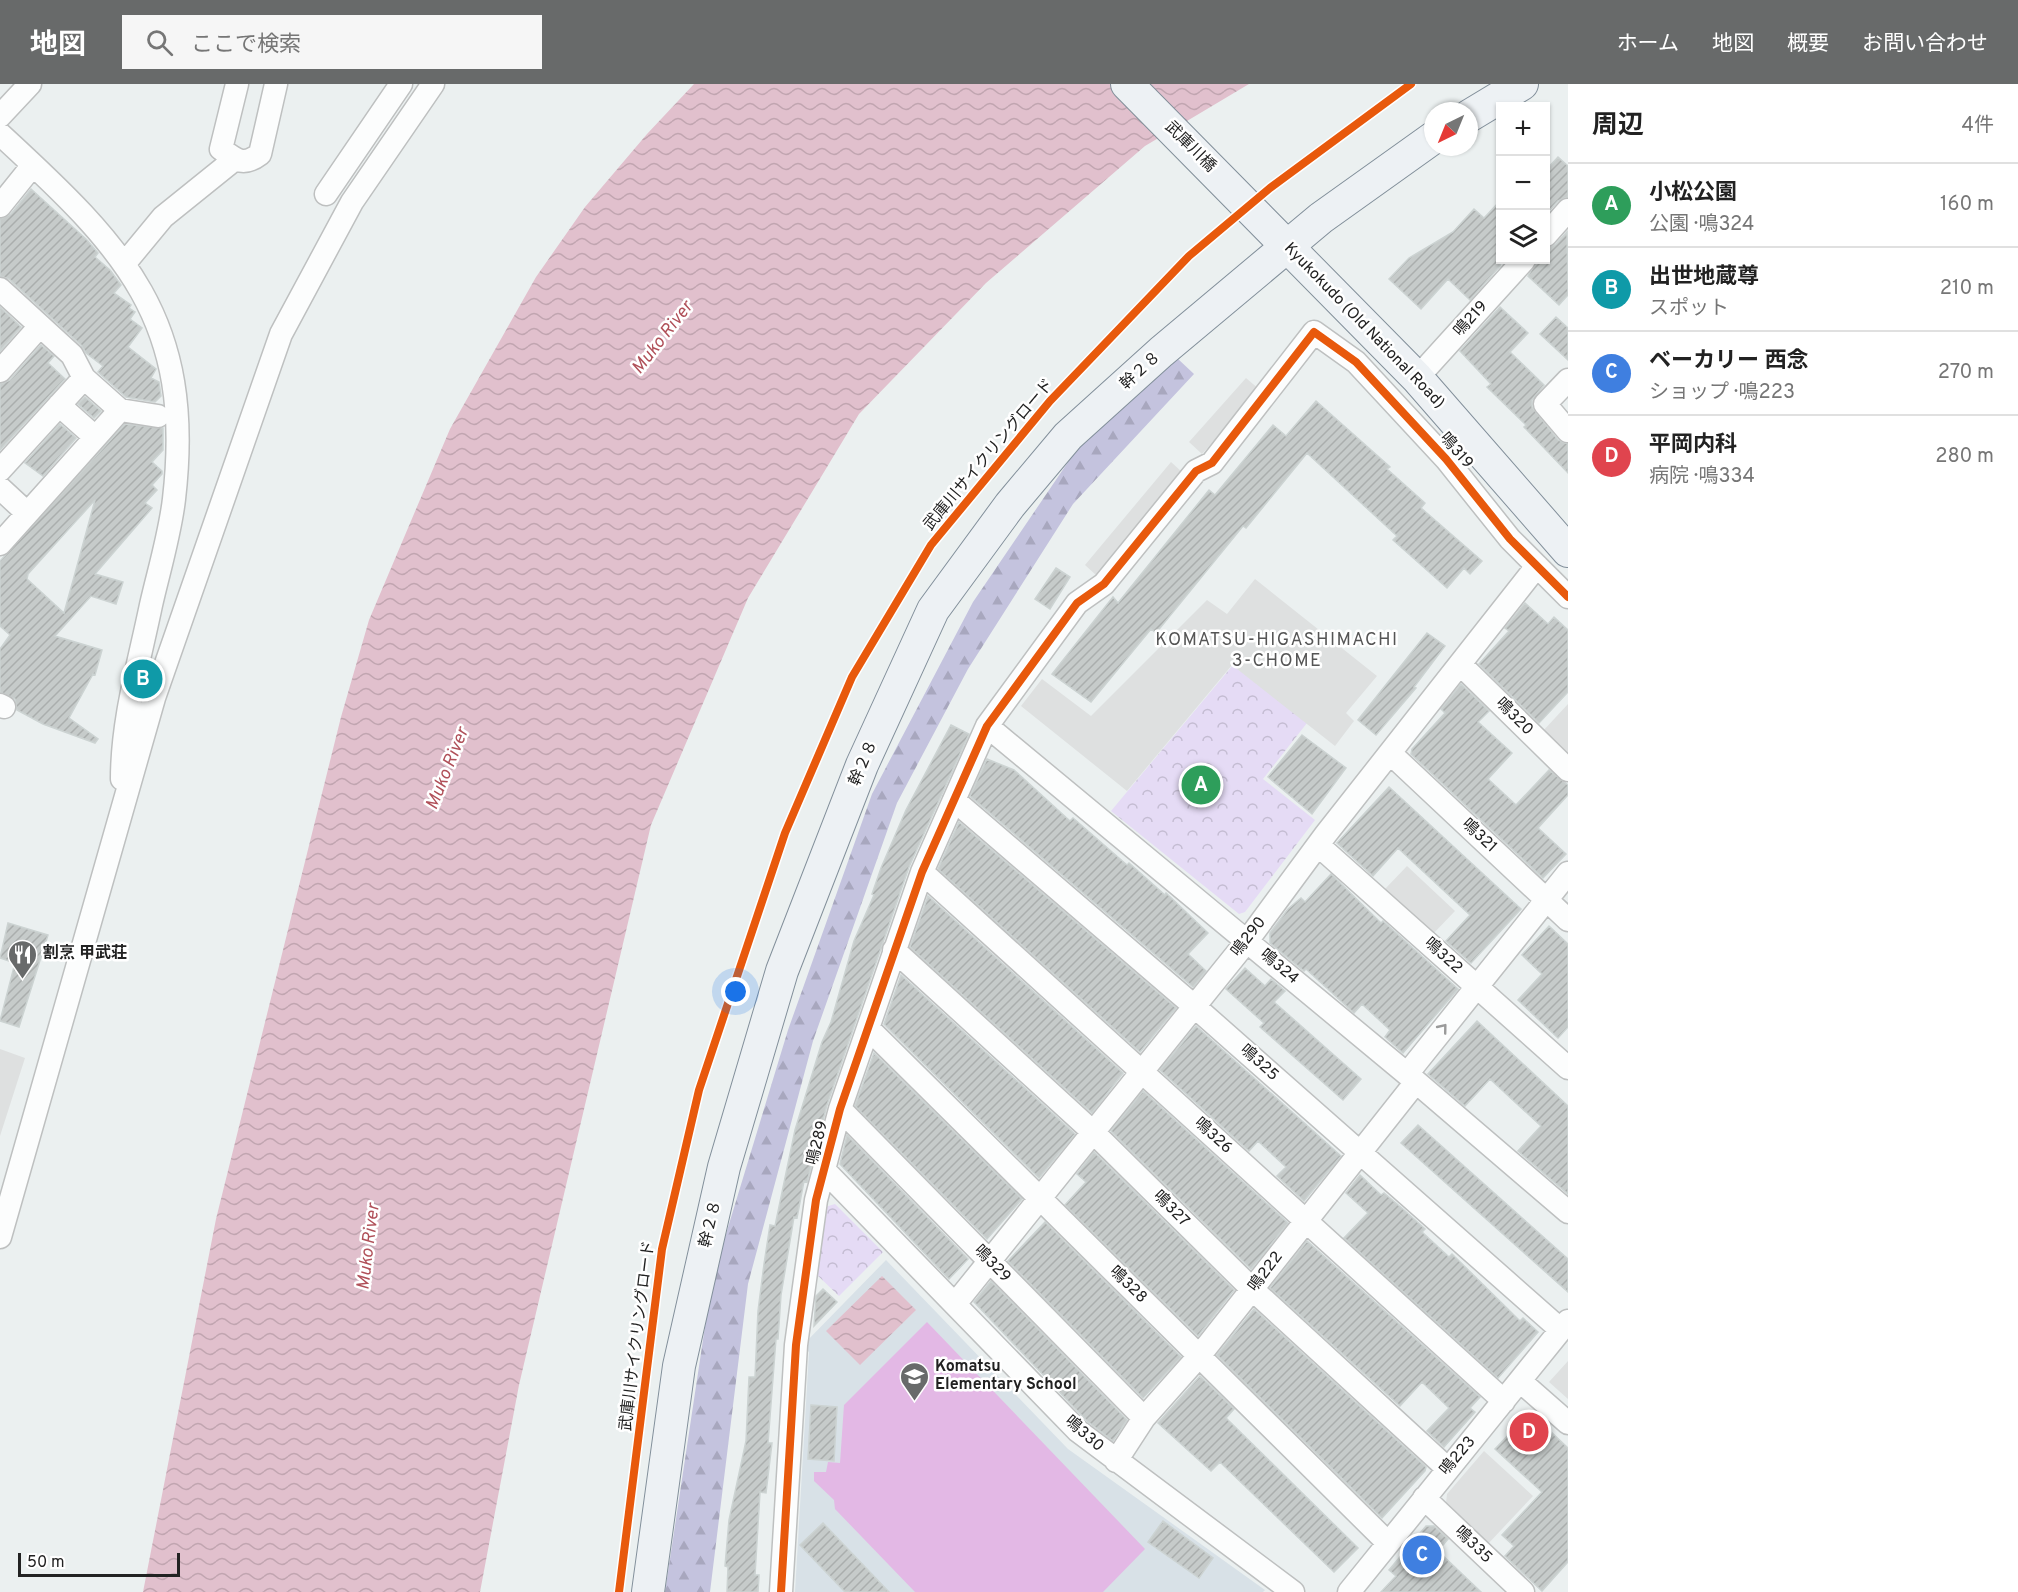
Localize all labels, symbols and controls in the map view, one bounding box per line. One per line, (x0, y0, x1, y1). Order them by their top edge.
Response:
search box (122, 15, 542, 69)
icon: search (143, 26, 176, 59)
text: 地図 (30, 28, 86, 64)
text: ホーム (1617, 31, 1679, 58)
text: 地図 (1712, 31, 1754, 58)
text: 概要 (1787, 31, 1829, 58)
text: お問い合わせ (1862, 31, 1988, 58)
text: ここで検索 (191, 32, 301, 59)
north arrow (1424, 102, 1478, 156)
map controls (1496, 102, 1550, 264)
button: + (1496, 102, 1550, 156)
text: 周辺 (1592, 110, 1644, 143)
text: 4件 (1962, 113, 1994, 139)
street label: 武庫川橋 (1160, 117, 1220, 177)
button: − (1496, 156, 1550, 210)
text: 小松公園 (1649, 180, 1737, 207)
text: A (1604, 192, 1619, 218)
text: 160 m (1940, 192, 1994, 218)
button: layers (1496, 210, 1550, 264)
text: 公園 · 鳴324 (1649, 212, 1755, 238)
street label: Kyukokudo (Old National Road) (1279, 239, 1449, 413)
text: 出世地蔵尊 (1649, 264, 1759, 291)
text: B (1605, 276, 1618, 302)
text: 210 m (1940, 276, 1994, 302)
water label: Muko River (627, 295, 700, 379)
text: スポット (1649, 296, 1729, 322)
street label: 鳴219 (1450, 297, 1492, 341)
street label: 幹２８ (1116, 348, 1166, 394)
text: ベーカリー 西念 (1649, 348, 1809, 375)
text: C (1605, 360, 1618, 386)
text: 270 m (1938, 360, 1994, 386)
street label: 武庫川サイクリングロード (920, 375, 1058, 535)
text: ショップ · 鳴223 (1649, 380, 1795, 406)
street label: 鳴319 (1435, 429, 1477, 473)
text: 平岡内科 (1649, 432, 1737, 459)
text: D (1604, 444, 1619, 470)
text: 280 m (1935, 444, 1994, 470)
text: 病院 · 鳴334 (1649, 464, 1755, 490)
district label: KOMATSU-HIGASHIMACHI 3-CHOME (1155, 629, 1399, 673)
pin: B (124, 656, 162, 702)
street label: 鳴320 (1491, 694, 1537, 740)
water label: Muko River (421, 723, 476, 813)
street label: 幹２８ (845, 737, 883, 789)
pin: A (1182, 762, 1220, 808)
street label: 鳴321 (1457, 815, 1501, 857)
street label: 鳴290 (1227, 913, 1271, 961)
street label: 鳴322 (1420, 934, 1466, 978)
restaurant icon: 割烹 甲武荘 (6, 938, 38, 980)
place label: 割烹 甲武荘 (43, 944, 127, 964)
street label: 鳴324 (1255, 945, 1303, 989)
your location (721, 977, 750, 1006)
one-way arrow (1436, 1024, 1447, 1035)
street label: 鳴325 (1236, 1040, 1282, 1086)
street label: 鳴326 (1190, 1114, 1236, 1158)
street label: 鳴289 (803, 1119, 833, 1167)
street label: 鳴327 (1149, 1187, 1193, 1231)
street label: 幹２８ (696, 1198, 726, 1250)
water label: Muko River (352, 1200, 386, 1291)
street label: 武庫川サイクリングロード (616, 1240, 660, 1432)
street label: 鳴329 (969, 1241, 1015, 1287)
street label: 鳴222 (1244, 1248, 1288, 1296)
street label: 鳴328 (1105, 1262, 1151, 1308)
place label: Komatsu Elementary School (935, 1357, 1077, 1395)
school or university icon: Komatsu Elementary School (898, 1360, 930, 1402)
pin: D (1510, 1410, 1549, 1454)
street label: 鳴330 (1060, 1412, 1108, 1456)
street label: 鳴223 (1436, 1432, 1480, 1480)
street label: 鳴335 (1450, 1522, 1496, 1568)
pin: C (1402, 1532, 1442, 1578)
scale bar (18, 1550, 180, 1578)
text: 50 m (27, 1553, 65, 1573)

